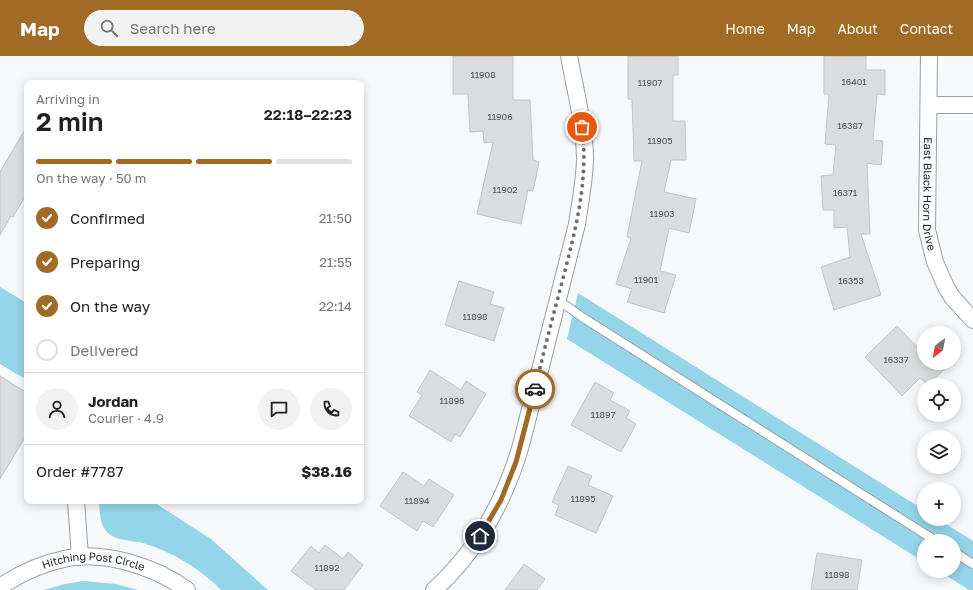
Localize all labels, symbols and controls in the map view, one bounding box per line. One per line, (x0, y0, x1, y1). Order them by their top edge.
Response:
search box (84, 10, 364, 46)
text: Map (20, 17, 60, 40)
icon: search (98, 17, 120, 39)
text: Search here (130, 19, 216, 37)
text: Home (725, 20, 765, 37)
text: Map (787, 20, 815, 37)
text: About (837, 20, 878, 37)
text: Contact (900, 20, 953, 37)
house number: 11908 (470, 69, 496, 80)
house number: 16401 (841, 76, 867, 87)
house number: 11907 (638, 77, 662, 88)
text: Arriving in (36, 91, 100, 107)
text: 22:18–22:23 (264, 105, 352, 123)
text: 2 min (36, 106, 104, 137)
pin (565, 110, 599, 144)
house number: 11906 (487, 111, 513, 122)
icon: bag (571, 116, 593, 138)
house number: 16387 (837, 120, 863, 131)
house number: 11905 (648, 135, 672, 146)
street label: East Black Horn Drive (921, 137, 939, 252)
text: On the way · 50 m (36, 170, 146, 186)
house number: 11902 (493, 184, 517, 195)
house number: 16371 (833, 187, 858, 198)
icon: check (36, 207, 58, 229)
house number: 11903 (649, 208, 675, 219)
text: Confirmed (70, 209, 145, 227)
text: 21:50 (319, 210, 352, 226)
icon: check (36, 251, 58, 273)
text: Preparing (70, 253, 140, 271)
text: 21:55 (319, 254, 352, 270)
house number: 11901 (634, 274, 659, 285)
house number: 16353 (838, 275, 864, 286)
icon: check (36, 295, 58, 317)
text: On the way (70, 297, 150, 315)
text: 22:14 (319, 298, 352, 314)
house number: 11898 (462, 311, 488, 322)
north arrow (917, 326, 961, 370)
map controls (917, 326, 961, 578)
text: Delivered (70, 341, 138, 359)
house number: 16337 (883, 354, 909, 365)
courier (515, 369, 555, 409)
icon: car (524, 378, 546, 400)
button: locate (917, 378, 961, 422)
button: person (36, 388, 78, 430)
button: chat (258, 388, 300, 430)
button: phone (310, 388, 352, 430)
text: Jordan (88, 392, 138, 410)
house number: 11896 (439, 395, 465, 406)
house number: 11897 (591, 409, 615, 420)
text: Courier · 4.9 (88, 410, 164, 426)
button: layers (917, 430, 961, 474)
text: Order #7787 (36, 462, 124, 480)
text: $38.16 (301, 462, 352, 480)
button: + (917, 482, 961, 526)
house number: 11895 (571, 493, 595, 504)
house number: 11894 (404, 495, 430, 506)
pin (463, 519, 497, 553)
icon: home (469, 525, 491, 547)
button: − (917, 534, 961, 578)
street label: Hitching Post Circle (40, 549, 147, 573)
house number: 11892 (315, 562, 339, 573)
house number: 11898 (824, 569, 850, 580)

